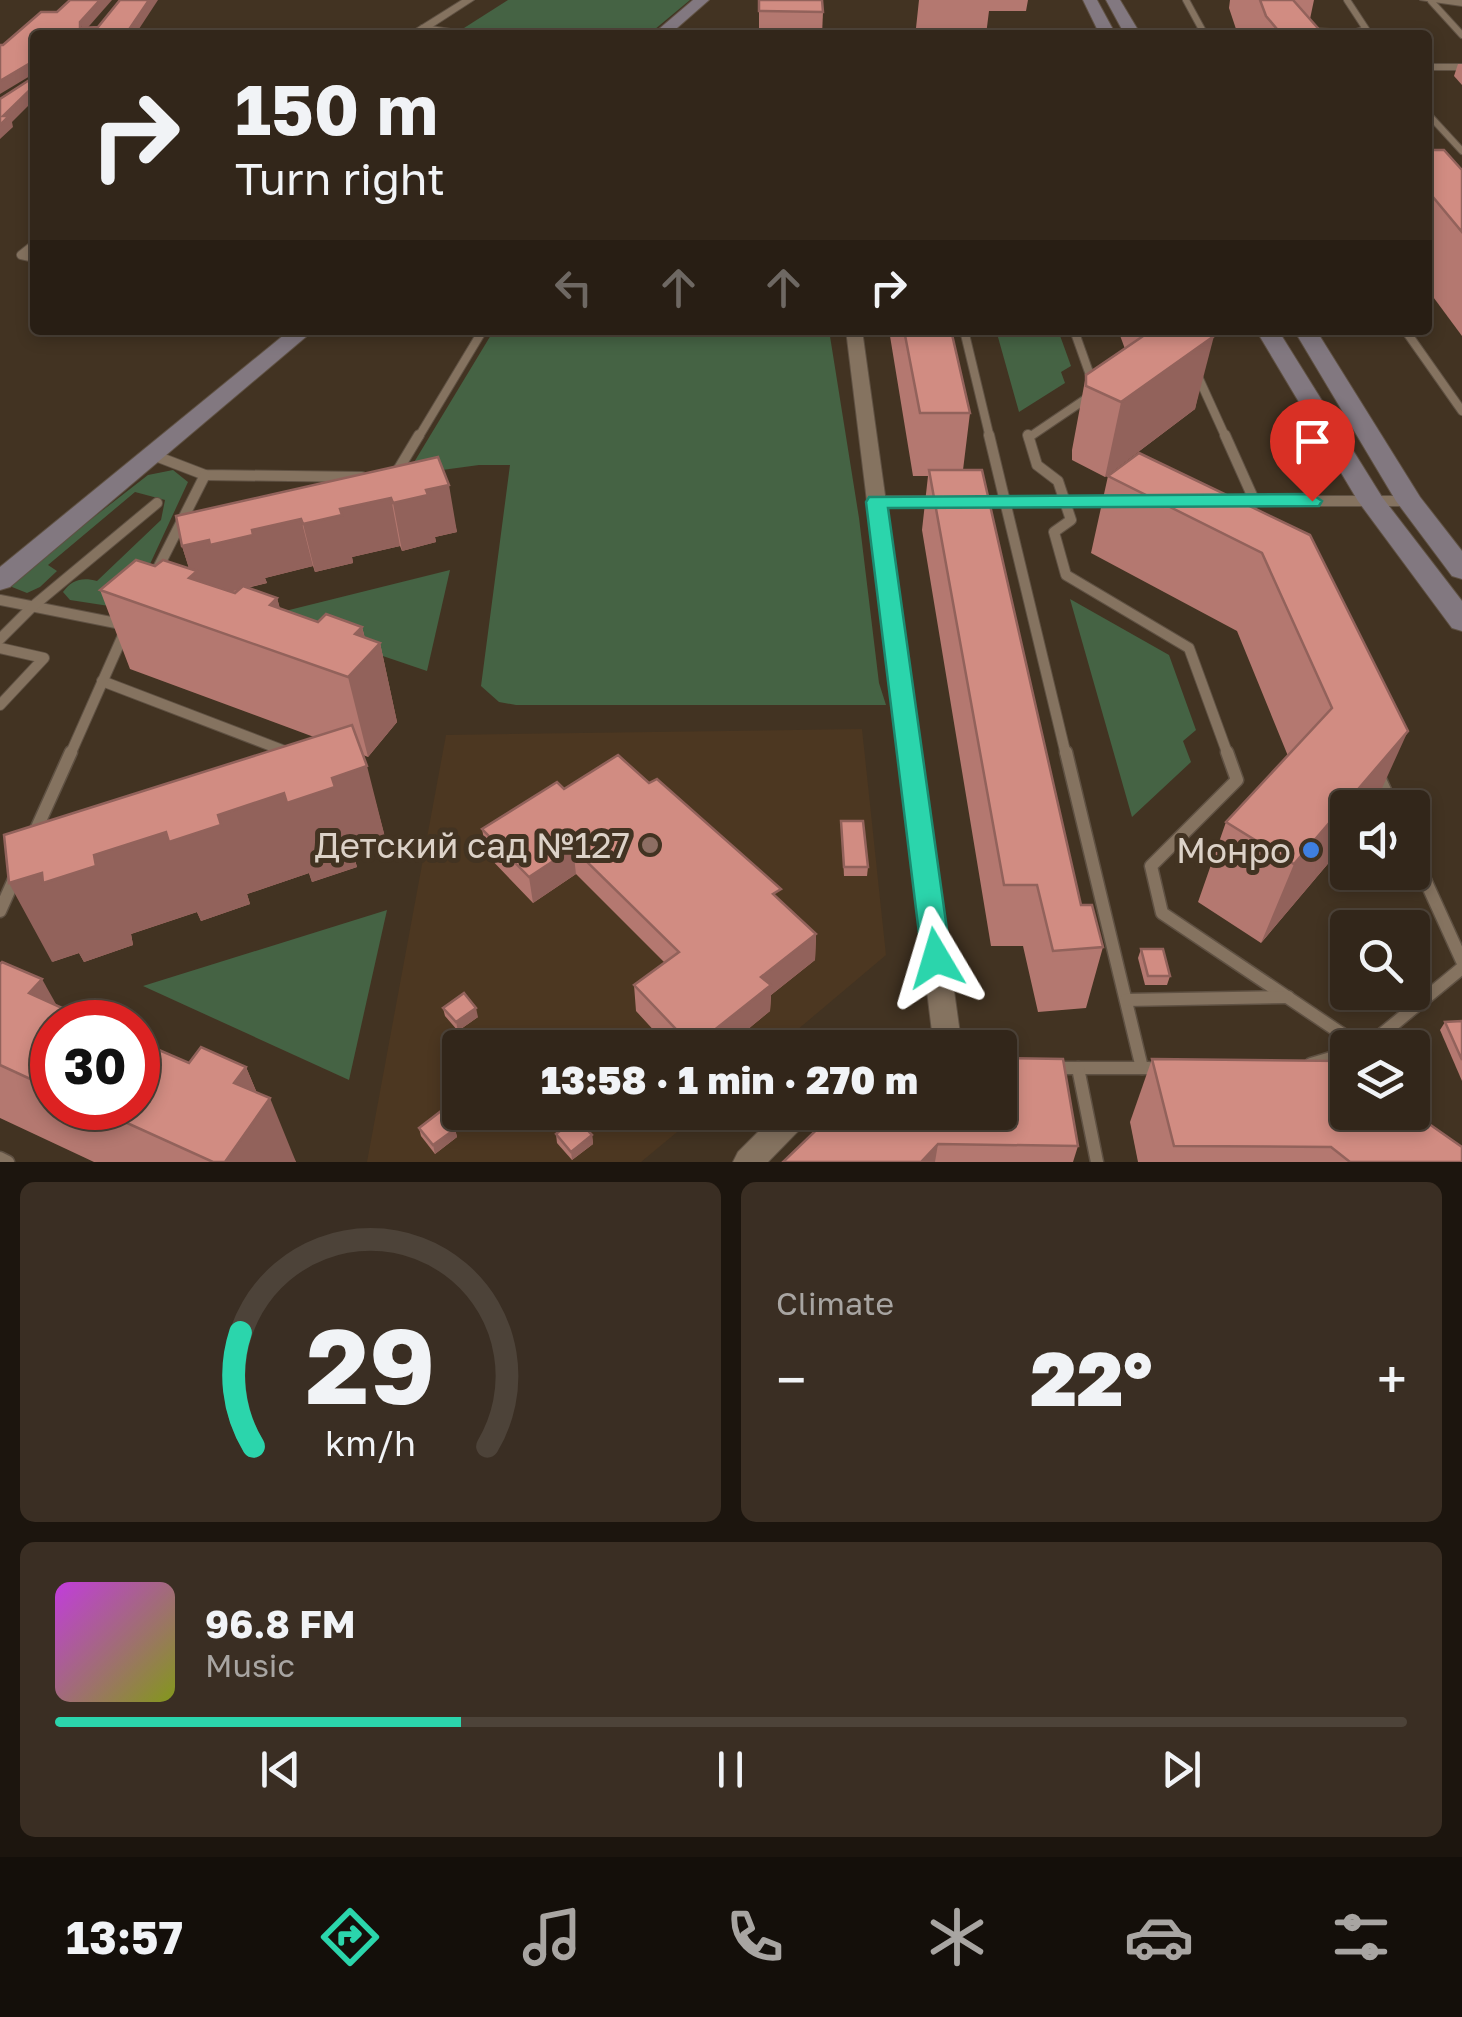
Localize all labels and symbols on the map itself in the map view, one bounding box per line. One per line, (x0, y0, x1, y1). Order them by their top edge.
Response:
pin (1270, 399, 1355, 502)
place label: Детский сад №127 (314, 824, 630, 866)
place label: Монро (1176, 829, 1291, 871)
marker: Детский сад №127 (639, 834, 661, 856)
marker: Монро (1300, 839, 1322, 861)
position arrow (884, 906, 988, 1010)
speed limit sign: 30 (30, 1000, 160, 1130)

